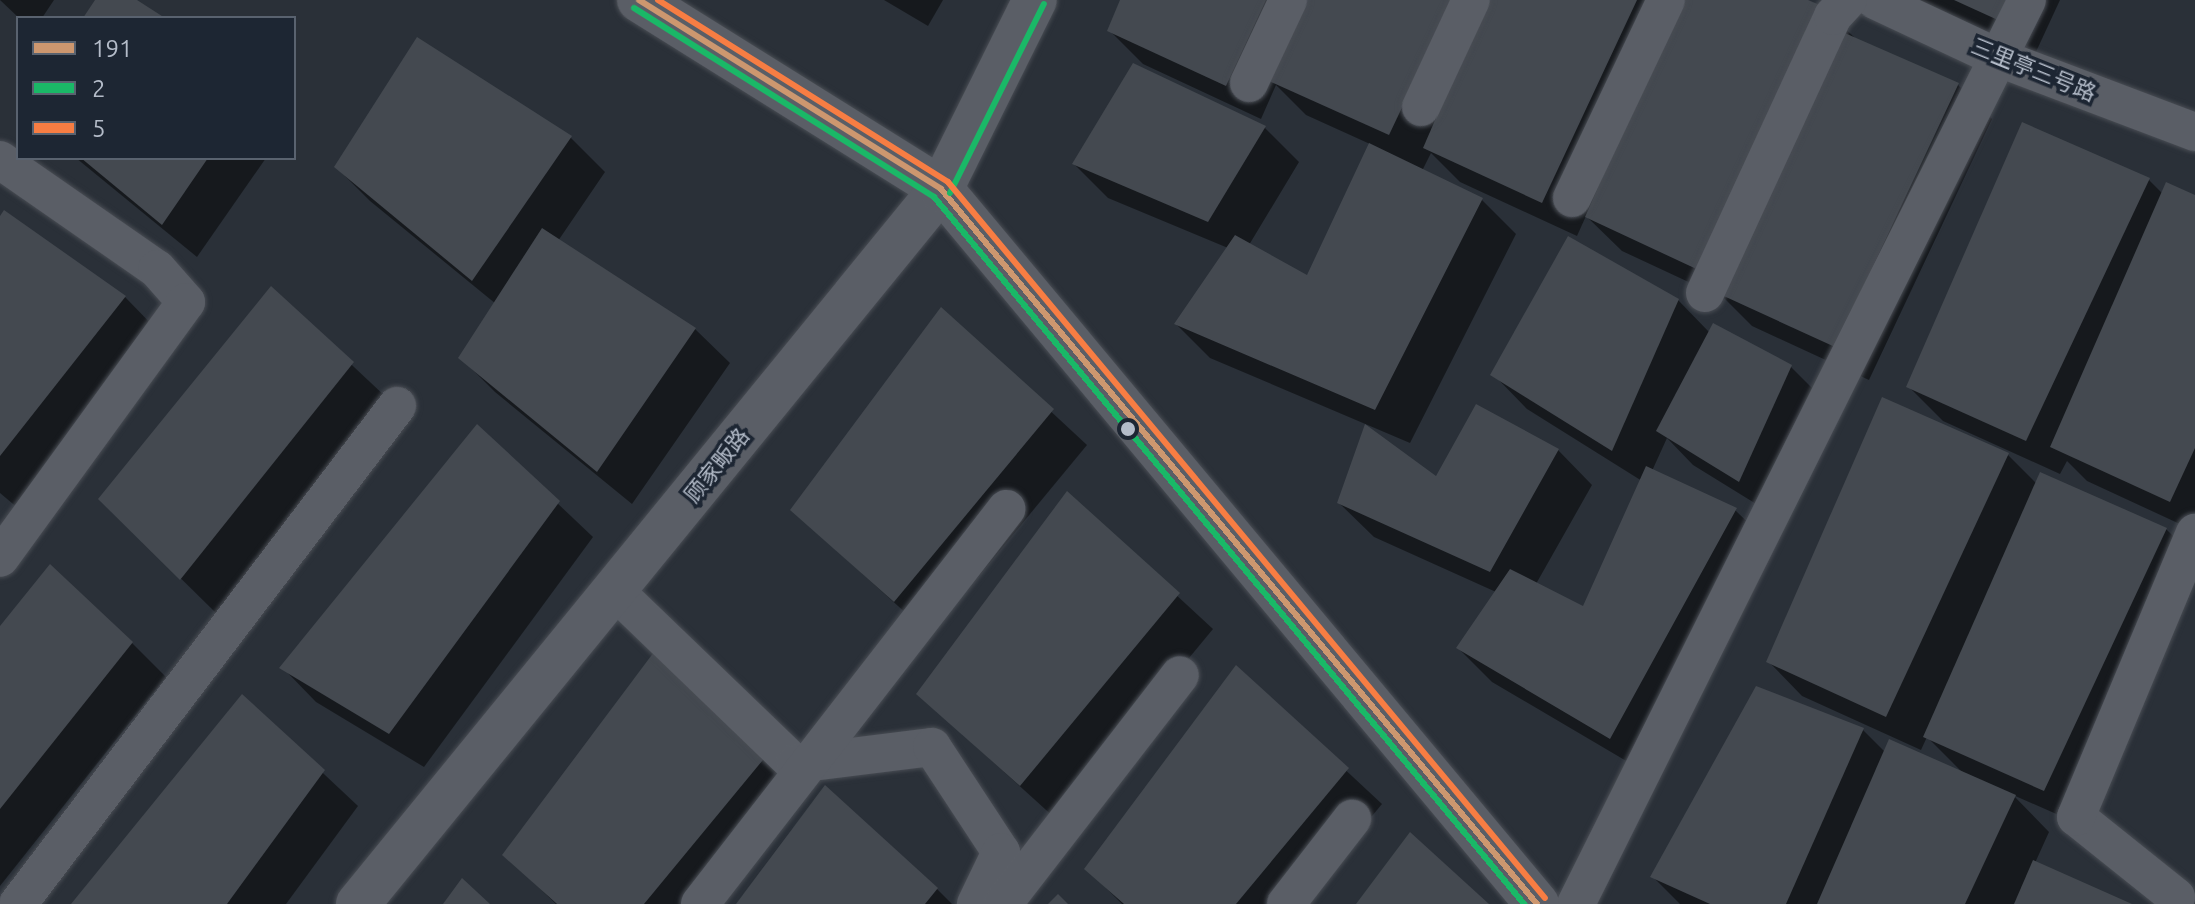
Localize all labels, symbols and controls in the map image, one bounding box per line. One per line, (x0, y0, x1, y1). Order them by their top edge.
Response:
legend (16, 16, 296, 160)
street label: 三里亭三号路 (1968, 32, 2100, 106)
text: 191 (92, 35, 133, 62)
text: 2 (92, 75, 106, 102)
text: 5 (92, 115, 106, 142)
unlabelled marker (1120, 421, 1136, 437)
street label: 顾家畈路 (678, 422, 754, 508)

